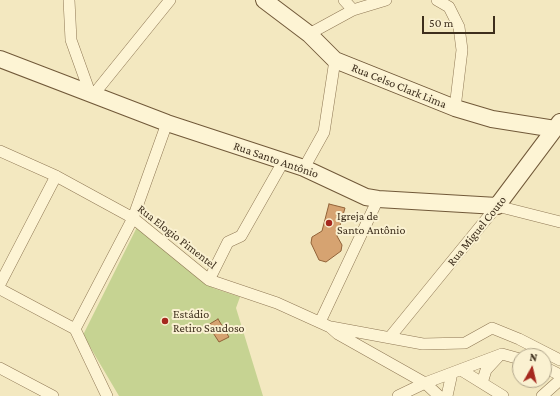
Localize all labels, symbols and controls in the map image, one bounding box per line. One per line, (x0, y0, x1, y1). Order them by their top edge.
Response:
scale bar (424, 8, 497, 34)
text: 50 m (429, 16, 453, 30)
street label: Rua Celso Clark Lima (349, 60, 449, 112)
street label: Rua Santo Antônio (232, 139, 320, 181)
street label: Rua Miguel Couto (444, 193, 510, 269)
street label: Rua Elogio Pimentel (135, 202, 219, 272)
place label: Igreja de Santo Antônio (337, 209, 405, 237)
marker: Igreja de Santo Antônio (324, 218, 334, 228)
place label: Estádio Retiro Saudoso (173, 307, 245, 335)
marker: Estádio Retiro Saudoso (160, 316, 170, 326)
north arrow (512, 348, 552, 388)
text: N (529, 351, 538, 364)

